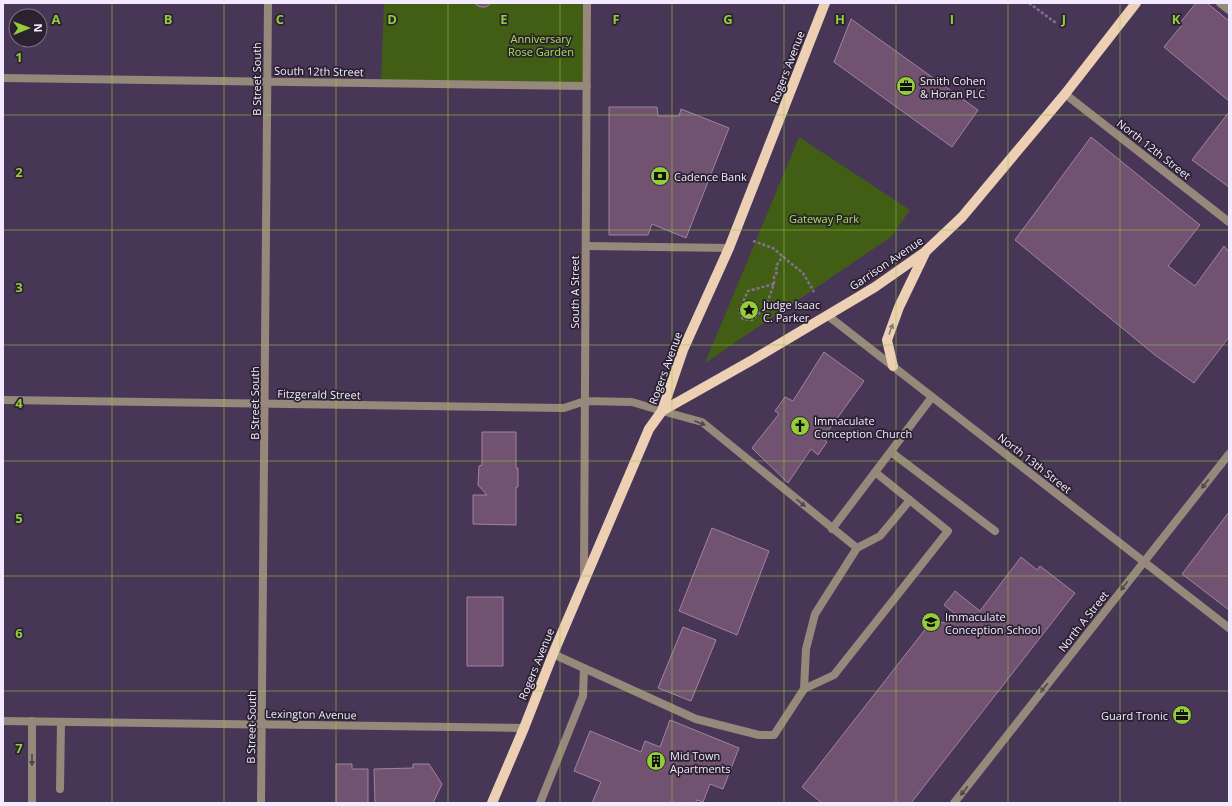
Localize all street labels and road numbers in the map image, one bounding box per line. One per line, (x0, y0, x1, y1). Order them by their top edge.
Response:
street label: Rogers Avenue (766, 29, 808, 105)
street label: B Street South (249, 42, 264, 116)
street label: South 12th Street (274, 63, 364, 79)
street label: North 12th Street (1114, 115, 1194, 183)
street label: Garrison Avenue (846, 233, 926, 293)
street label: South A Street (567, 255, 582, 329)
street label: Rogers Avenue (645, 330, 685, 406)
street label: B Street South (247, 366, 262, 440)
street label: Fitzgerald Street (277, 386, 361, 402)
street label: North 13th Street (995, 429, 1075, 497)
street label: North A Street (1054, 587, 1112, 655)
street label: Rogers Avenue (515, 626, 557, 702)
street label: B Street South (243, 690, 259, 764)
street label: Lexington Avenue (265, 706, 357, 722)

